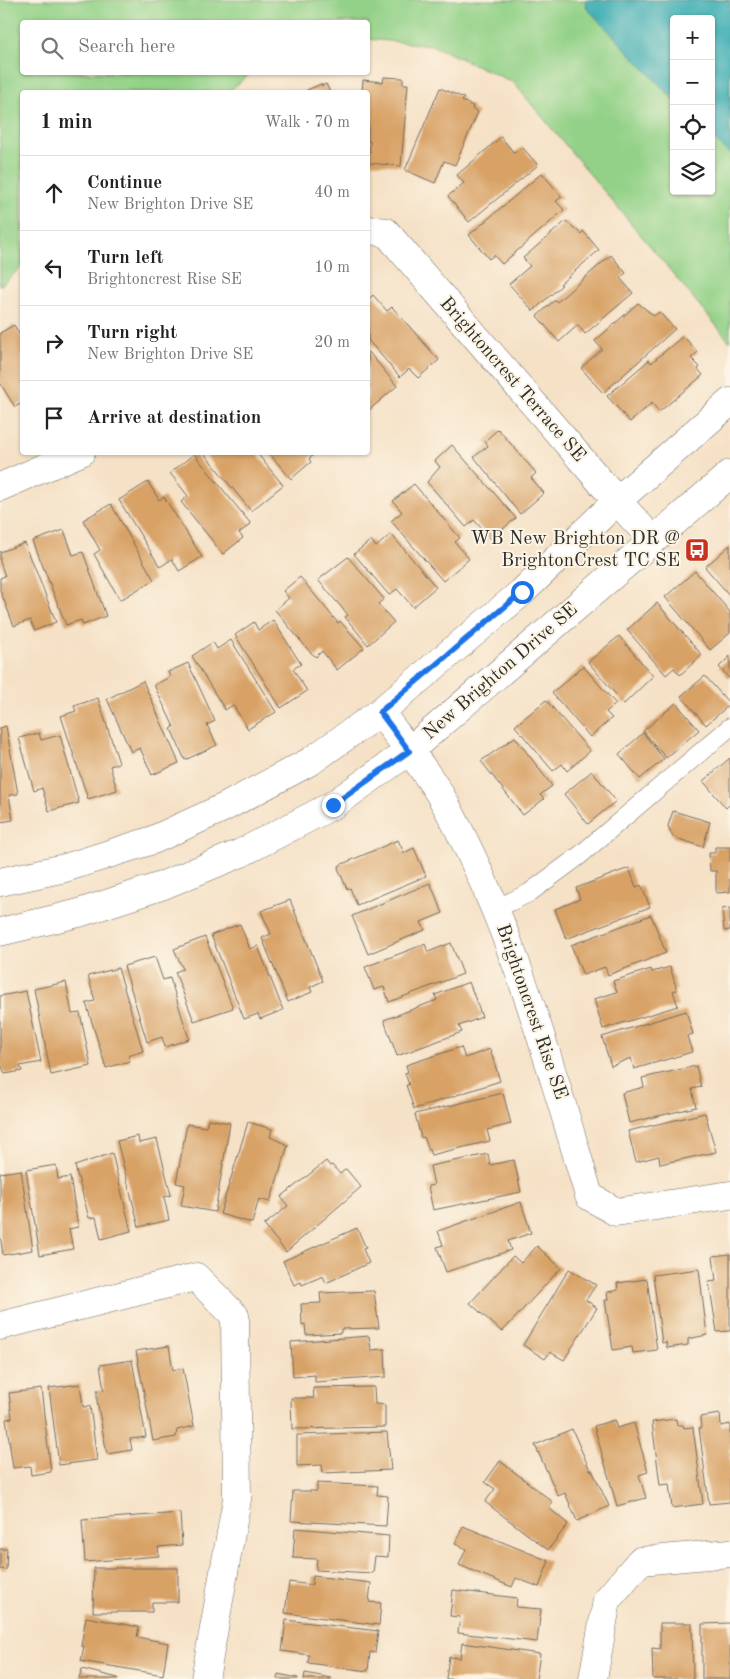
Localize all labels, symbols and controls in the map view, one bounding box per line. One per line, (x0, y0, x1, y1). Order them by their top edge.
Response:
map controls (670, 15, 715, 195)
button: + (670, 15, 715, 60)
search box (20, 20, 370, 75)
icon: search (38, 34, 66, 62)
text: Search here (78, 38, 175, 57)
button: − (670, 60, 715, 105)
button: locate (670, 105, 715, 150)
text: 1 min (40, 112, 93, 133)
text: Walk · 70 m (264, 115, 350, 131)
button: layers (670, 150, 715, 195)
text: Continue (87, 174, 162, 193)
icon: ahead (40, 179, 68, 207)
text: 40 m (314, 185, 350, 201)
text: New Brighton Drive SE (87, 197, 253, 213)
text: Turn left (87, 249, 164, 268)
icon: left (40, 254, 68, 282)
text: 10 m (314, 260, 350, 276)
text: Brightoncrest Rise SE (87, 272, 242, 288)
street label: Brightoncrest Terrace SE (436, 294, 588, 466)
text: Turn right (87, 324, 177, 343)
icon: right (40, 329, 68, 357)
text: 20 m (314, 335, 350, 351)
text: New Brighton Drive SE (87, 347, 253, 363)
icon: arrive (40, 404, 68, 432)
text: Arrive at destination (87, 409, 261, 428)
place label: WB New Brighton DR @ BrightonCrest TC SE (470, 530, 680, 571)
bus stop icon: WB New Brighton DR @ BrightonCrest TC SE (684, 537, 710, 563)
route start (511, 581, 534, 604)
street label: New Brighton Drive SE (420, 600, 582, 744)
route end (322, 794, 345, 817)
street label: Brightoncrest Rise SE (492, 922, 570, 1102)

